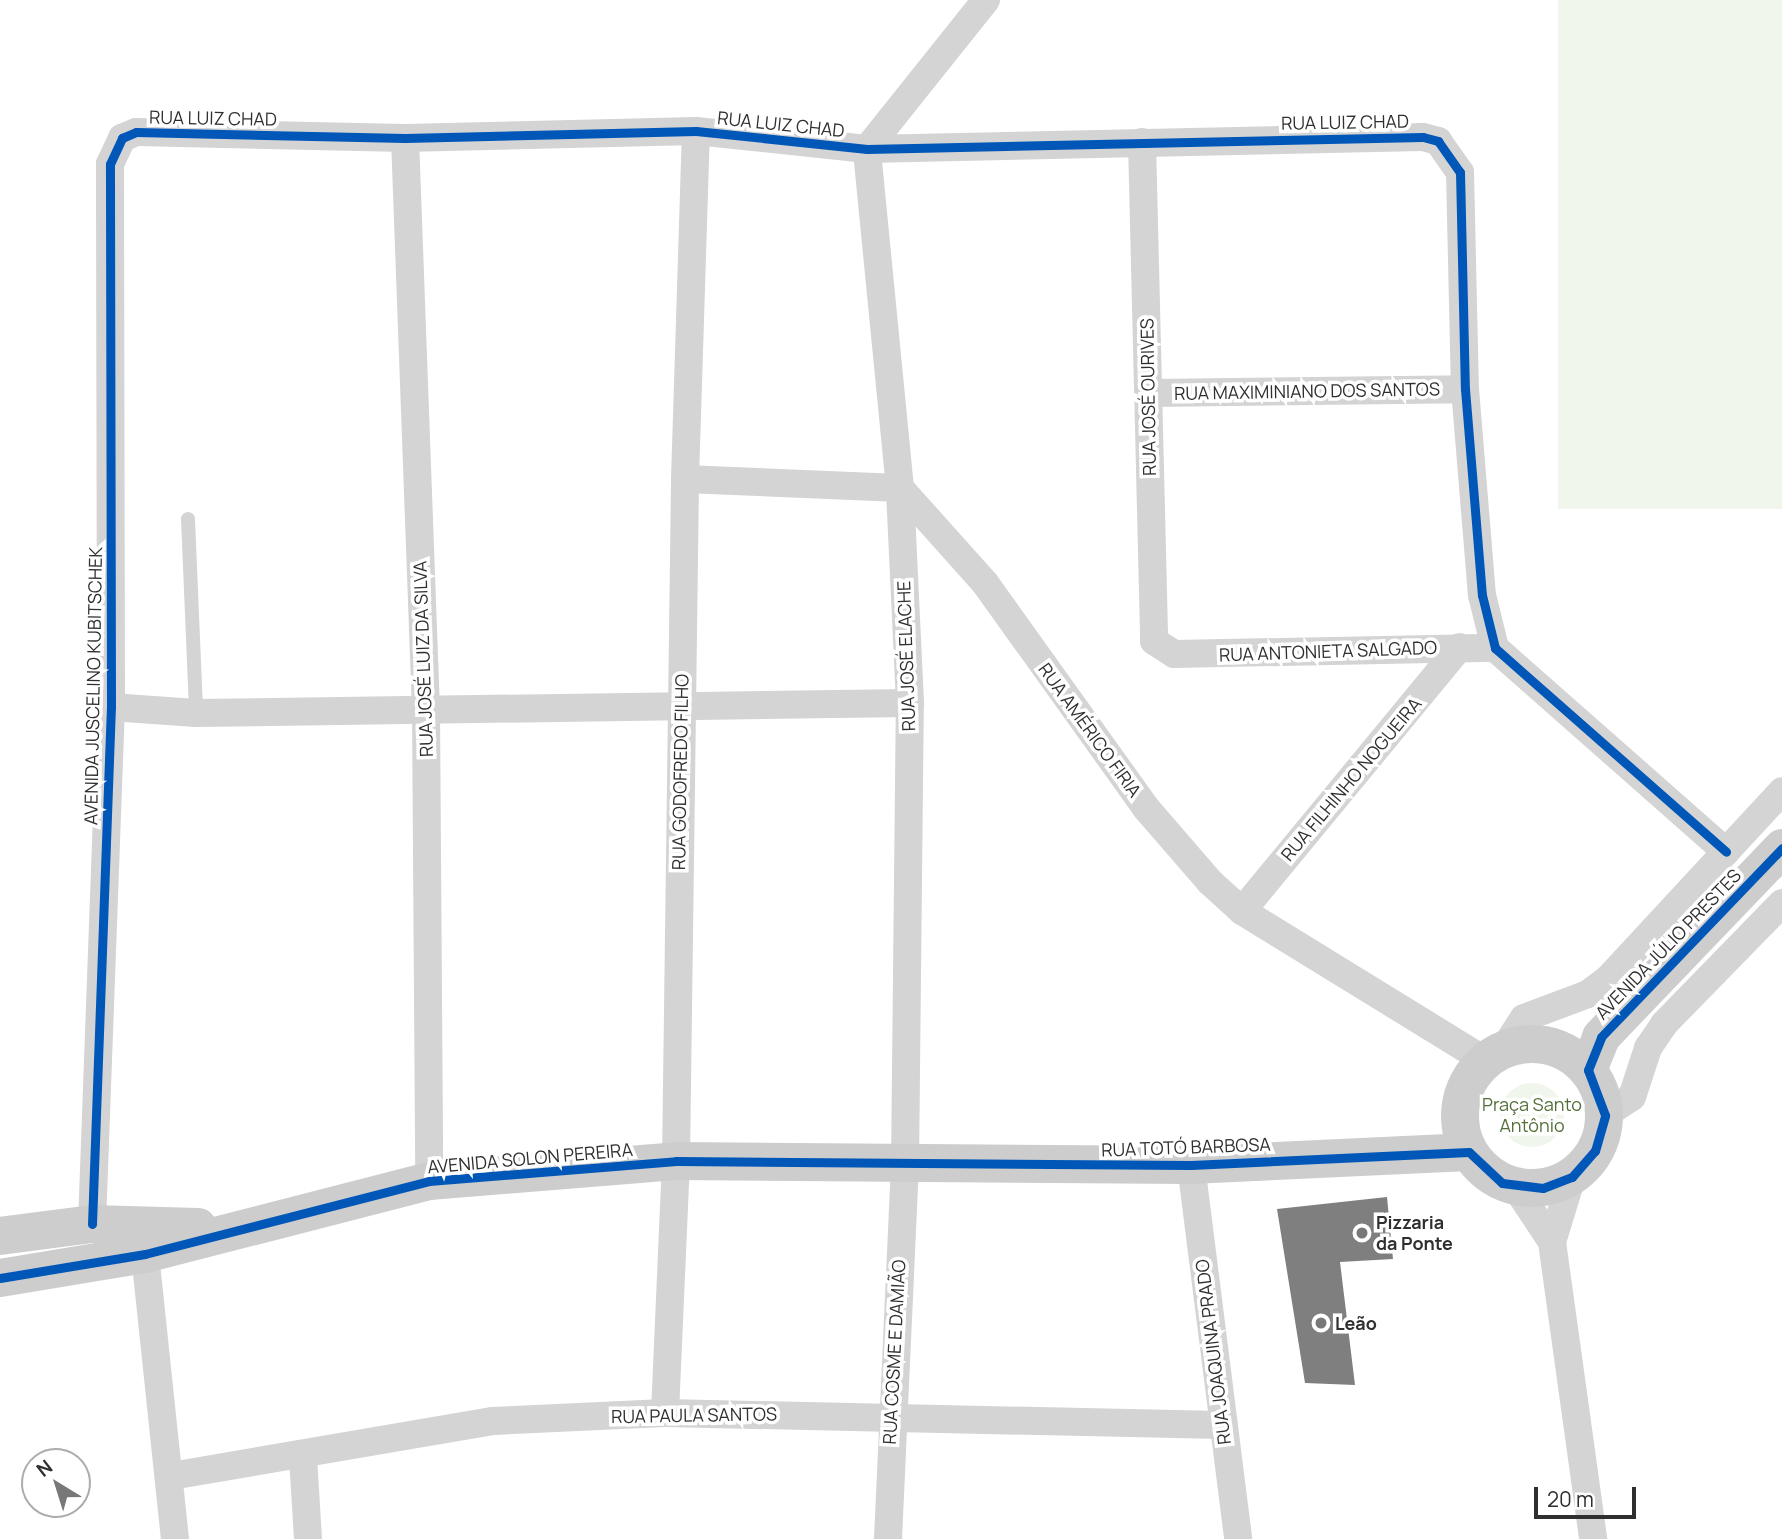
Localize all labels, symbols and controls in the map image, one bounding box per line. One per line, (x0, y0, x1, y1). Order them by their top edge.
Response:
street label: RUA LUIZ CHAD (149, 106, 277, 130)
street label: RUA LUIZ CHAD (716, 107, 846, 141)
street label: RUA LUIZ CHAD (1281, 110, 1409, 134)
street label: RUA JOSÉ OURIVES (1136, 318, 1160, 476)
street label: RUA MAXIMINIANO DOS SANTOS (1174, 378, 1440, 404)
street label: AVENIDA JUSCELINO KUBITSCHEK (80, 547, 106, 825)
street label: RUA JOSÉ LUIZ DA SILVA (409, 561, 437, 757)
street label: RUA JOSÉ ELACHE (893, 580, 919, 732)
street label: RUA ANTONIETA SALGADO (1219, 636, 1437, 666)
street label: RUA AMÉRICO FIRIA (1034, 659, 1146, 801)
street label: RUA GODOFREDO FILHO (667, 674, 693, 870)
street label: RUA FILHINHO NOGUEIRA (1276, 693, 1426, 865)
street label: AVENIDA JÚLIO PRESTES (1591, 864, 1745, 1024)
park label: Praça Santo Antônio (1482, 1094, 1582, 1136)
street label: RUA TOTÓ BARBOSA (1101, 1133, 1271, 1161)
street label: AVENIDA SOLON PEREIRA (426, 1138, 634, 1178)
place label: Pizzaria da Ponte (1376, 1212, 1453, 1254)
marker: Pizzaria da Ponte (1354, 1225, 1370, 1241)
street label: RUA JOAQUINA PRADO (1191, 1258, 1235, 1446)
street label: RUA COSME E DAMIÃO (878, 1259, 910, 1445)
place label: Leão (1335, 1312, 1377, 1334)
marker: Leão (1313, 1315, 1329, 1331)
street label: RUA PAULA SANTOS (611, 1403, 777, 1427)
north arrow (21, 1448, 91, 1518)
text: N (31, 1454, 58, 1482)
scale bar (1537, 1472, 1638, 1516)
text: 20 m (1547, 1485, 1594, 1513)

